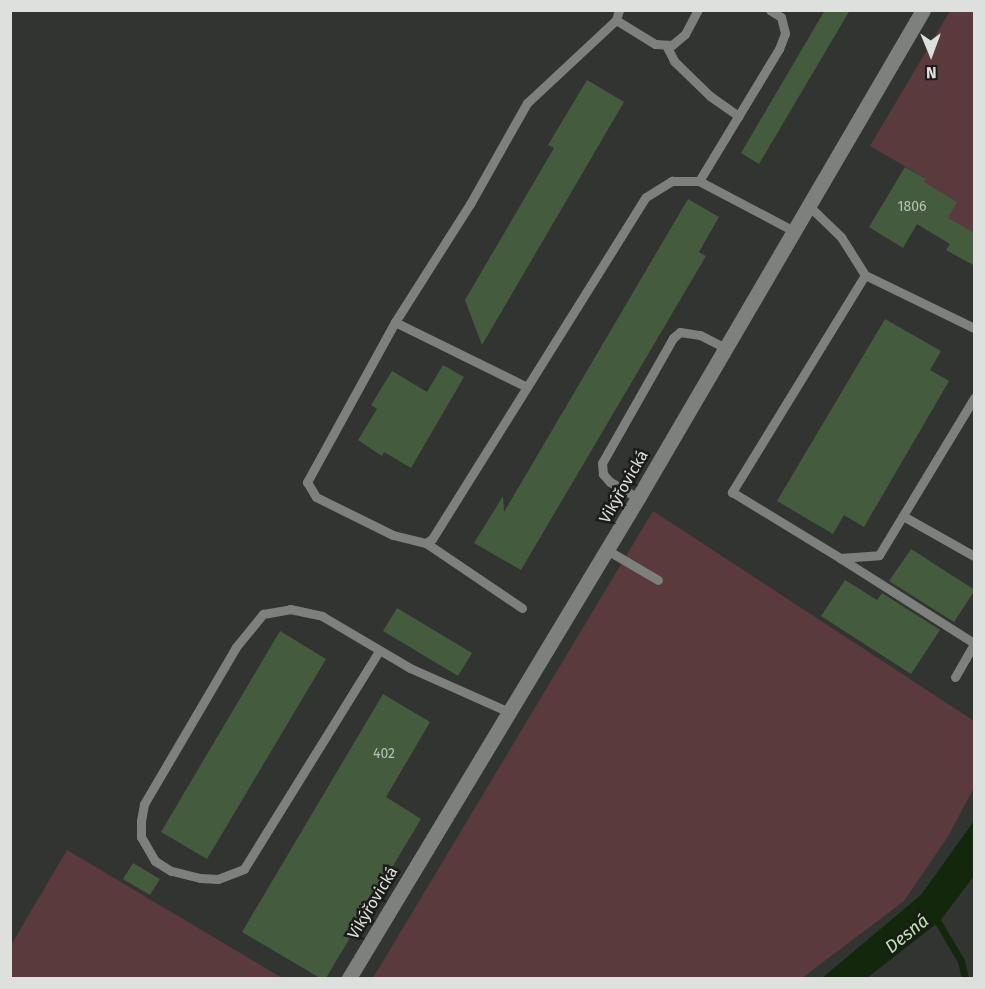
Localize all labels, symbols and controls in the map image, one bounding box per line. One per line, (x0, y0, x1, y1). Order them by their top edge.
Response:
north arrow (901, 24, 961, 84)
text: N (926, 63, 937, 82)
house number: 1806 (897, 199, 927, 215)
street label: Vikýřovická (595, 447, 653, 527)
house number: 402 (373, 746, 395, 762)
street label: Vikýřovická (344, 863, 402, 943)
water label: Desná (881, 910, 933, 958)

